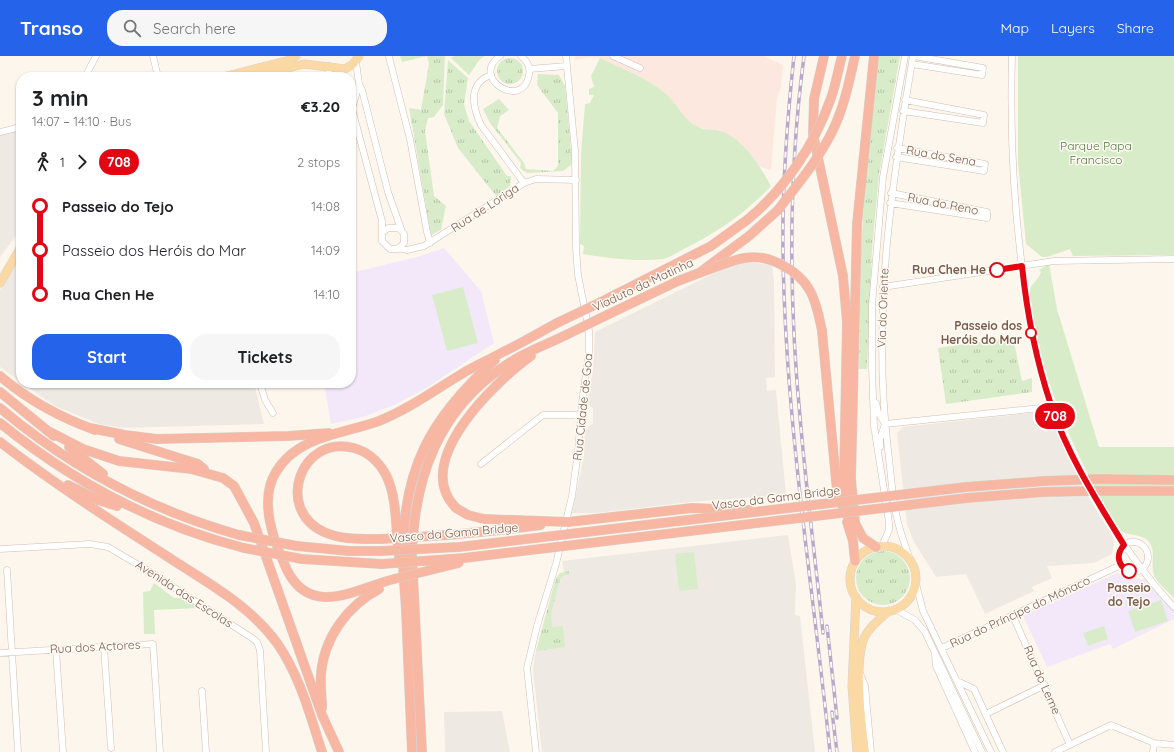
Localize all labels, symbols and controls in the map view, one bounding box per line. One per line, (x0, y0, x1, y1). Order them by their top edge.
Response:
search box (107, 10, 387, 46)
text: Transo (20, 16, 83, 40)
icon: search (121, 17, 143, 39)
text: Search here (153, 19, 236, 38)
text: Map (1000, 19, 1029, 37)
text: Layers (1051, 19, 1095, 37)
text: Share (1117, 19, 1154, 37)
text: 3 min (32, 84, 89, 112)
text: €3.20 (301, 97, 340, 116)
text: 14:07 – 14:10 · Bus (32, 113, 131, 129)
park label: Parque Papa Francisco (1060, 138, 1132, 167)
street label: Rua do Sena (905, 142, 977, 169)
icon: walk (32, 151, 54, 173)
icon: forward (71, 151, 93, 173)
text: 708 (107, 153, 131, 171)
text: 1 (60, 154, 65, 170)
text: 2 stops (297, 154, 340, 170)
street label: Rua de Loriga (448, 180, 522, 235)
street label: Rua do Reno (906, 189, 980, 218)
text: Passeio do Tejo (62, 197, 174, 216)
text: 14:08 (311, 198, 340, 214)
text: Passeio dos Heróis do Mar (62, 241, 246, 260)
text: 14:09 (311, 242, 340, 258)
street label: Viaduto da Matinha (590, 255, 696, 314)
place label: Rua Chen He (912, 262, 986, 277)
marker: Rua Chen He (989, 262, 1005, 278)
street label: Via do Oriente (874, 268, 891, 348)
text: Rua Chen He (62, 285, 154, 304)
text: 14:10 (314, 286, 340, 302)
place label: Passeio dos Heróis do Mar (941, 318, 1022, 347)
marker: Passeio dos Heróis do Mar (1025, 327, 1037, 339)
button: Start (32, 334, 182, 380)
button: Tickets (190, 334, 340, 380)
street label: Rua Cidade de Goa (569, 353, 596, 461)
line badge: 708 (1032, 403, 1078, 429)
text: 708 (1043, 407, 1067, 425)
street label: Vasco da Gama Bridge (711, 482, 841, 513)
street label: Vasco da Gama Bridge (389, 519, 519, 546)
street label: Avenida das Escolas (133, 557, 236, 631)
marker: Passeio do Tejo (1121, 563, 1137, 579)
street label: Rua do Príncipe do Mónaco (947, 572, 1092, 651)
place label: Passeio do Tejo (1107, 580, 1151, 609)
street label: Rua dos Actores (49, 637, 141, 656)
street label: Rua do Leme (1021, 643, 1064, 717)

